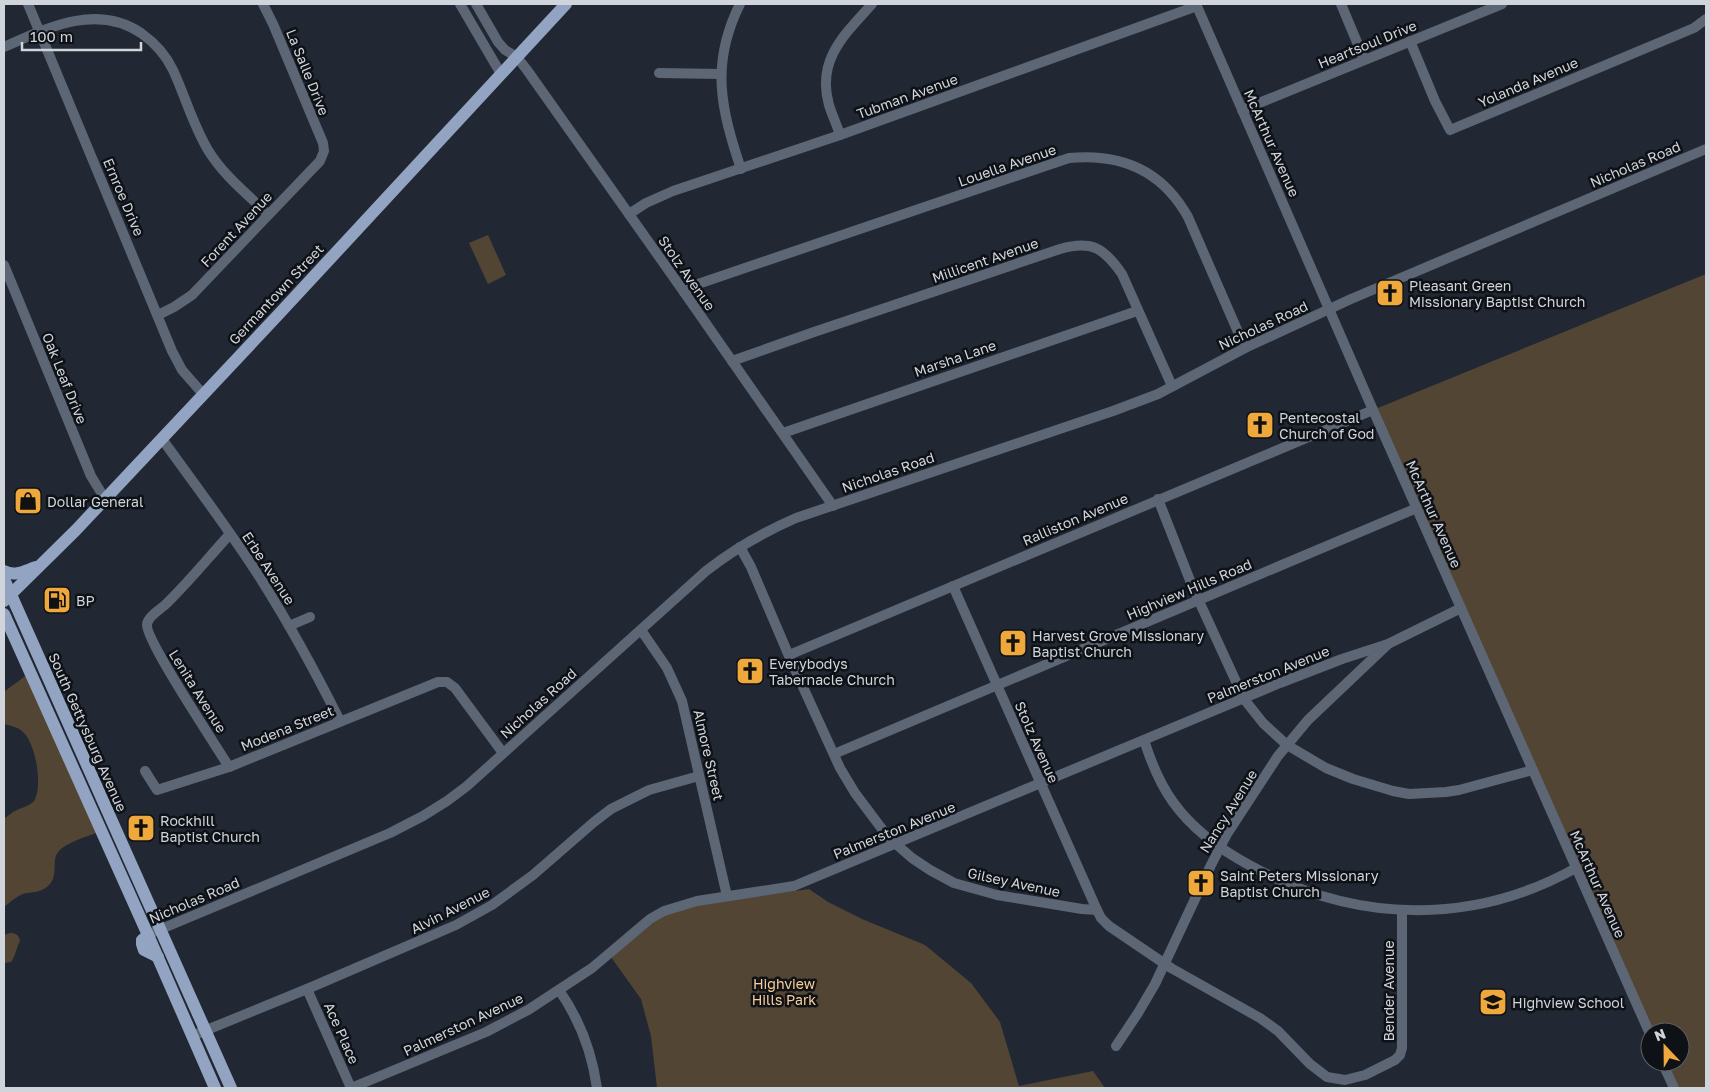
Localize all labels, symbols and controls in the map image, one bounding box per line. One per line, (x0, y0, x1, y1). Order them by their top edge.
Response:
street label: Heartsoul Drive (1315, 16, 1419, 72)
scale bar (22, 20, 141, 52)
street label: La Salle Drive (283, 26, 333, 118)
text: 100 m (30, 27, 73, 45)
street label: Yolanda Avenue (1476, 53, 1580, 111)
street label: Tubman Avenue (854, 70, 960, 122)
street label: McArthur Avenue (1241, 87, 1303, 199)
street label: Nicholas Road (1587, 137, 1683, 191)
street label: Louella Avenue (956, 140, 1058, 190)
street label: Ernroe Drive (100, 156, 148, 238)
street label: Forent Avenue (197, 188, 275, 270)
street label: Stolz Avenue (655, 232, 719, 314)
street label: Millicent Avenue (930, 234, 1040, 286)
street label: Germantown Street (225, 240, 327, 348)
place label: Pleasant Green Missionary Baptist Church (1409, 277, 1585, 310)
church icon: Pleasant Green Missionary Baptist Church (1375, 278, 1405, 308)
street label: Nicholas Road (1216, 297, 1310, 353)
street label: Oak Leaf Drive (39, 330, 91, 426)
street label: Marsha Lane (912, 336, 998, 380)
place label: Pentecostal Church of God (1279, 409, 1374, 442)
church icon: Pentecostal Church of God (1245, 410, 1275, 440)
street label: Nicholas Road (840, 448, 936, 496)
street label: McArthur Avenue (1403, 458, 1465, 570)
shop icon: Dollar General (13, 486, 43, 516)
street label: Ralliston Avenue (1020, 489, 1130, 549)
place label: Dollar General (47, 493, 143, 510)
street label: Erbe Avenue (239, 528, 299, 608)
street label: Highview Hills Road (1124, 555, 1254, 623)
fuel station icon: BP (42, 585, 72, 615)
place label: BP (76, 592, 95, 609)
place label: Harvest Grove Missionary Baptist Church (1032, 627, 1204, 660)
church icon: Harvest Grove Missionary Baptist Church (998, 628, 1028, 658)
street label: Palmerston Avenue (1204, 642, 1332, 706)
street label: Lenita Avenue (166, 646, 230, 736)
street label: South Gettysburg Avenue (45, 650, 131, 814)
place label: Everybodys Tabernacle Church (769, 655, 895, 688)
church icon: Everybodys Tabernacle Church (735, 656, 765, 686)
street label: Nicholas Road (496, 664, 580, 742)
street label: Stolz Avenue (1011, 699, 1063, 785)
street label: Modena Street (238, 702, 336, 754)
street label: Almore Street (690, 708, 728, 802)
street label: Nancy Avenue (1196, 766, 1260, 856)
street label: Palmerston Avenue (830, 798, 958, 862)
place label: Rockhill Baptist Church (160, 812, 260, 845)
church icon: Rockhill Baptist Church (126, 813, 156, 843)
street label: McArthur Avenue (1567, 828, 1629, 940)
street label: Gilsey Avenue (966, 864, 1062, 900)
place label: Saint Peters Missionary Baptist Church (1220, 867, 1379, 900)
church icon: Saint Peters Missionary Baptist Church (1186, 868, 1216, 898)
street label: Nicholas Road (146, 873, 242, 927)
street label: Alvin Avenue (408, 883, 492, 937)
street label: Bender Avenue (1380, 940, 1397, 1042)
park label: Highview Hills Park (752, 975, 816, 1008)
school or university icon: Highview School (1478, 987, 1508, 1017)
street label: Palmerston Avenue (400, 989, 526, 1059)
place label: Highview School (1512, 994, 1624, 1011)
street label: Ace Place (321, 999, 363, 1067)
north arrow (1640, 1022, 1690, 1072)
text: N (1652, 1025, 1668, 1044)

